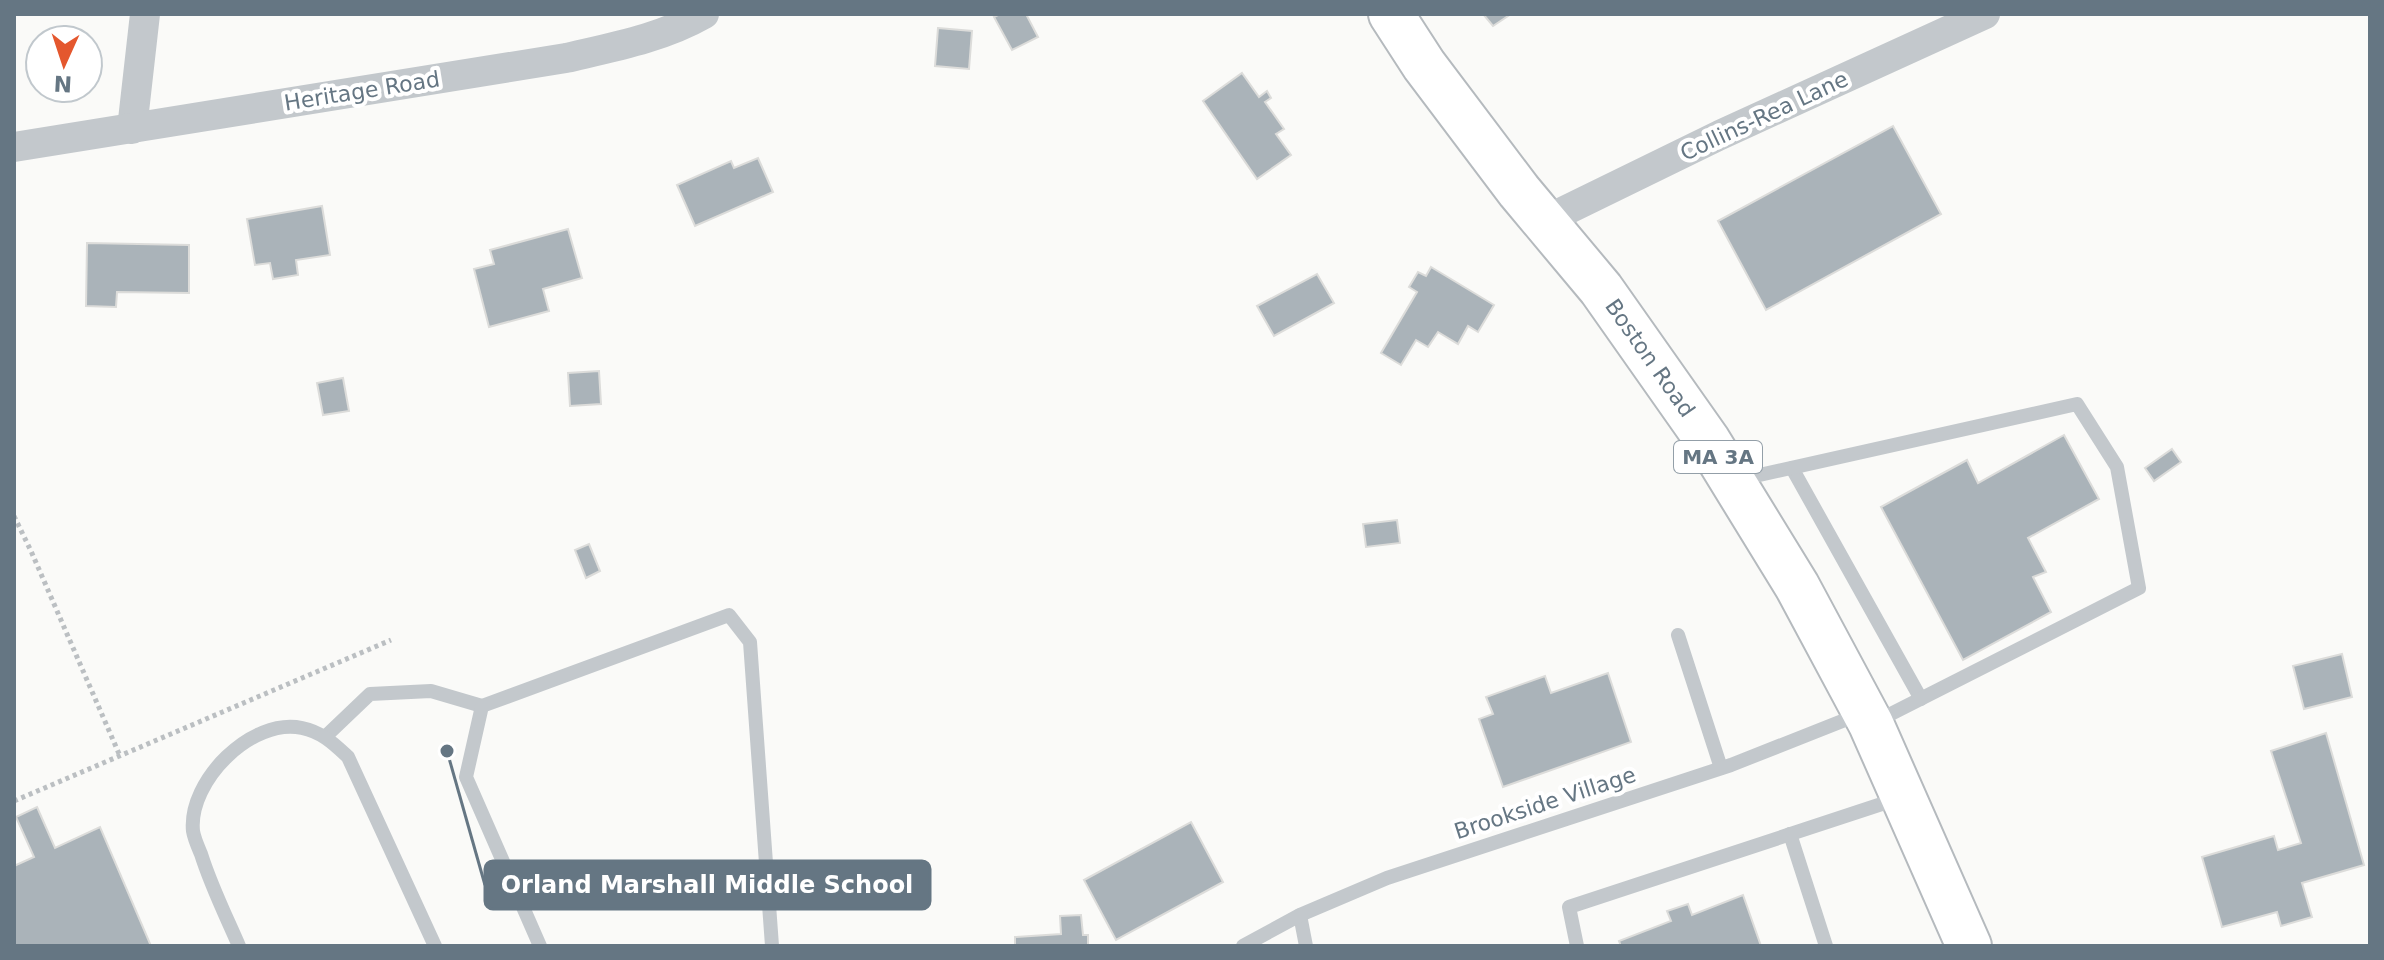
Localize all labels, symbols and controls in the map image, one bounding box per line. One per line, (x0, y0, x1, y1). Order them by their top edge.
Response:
north arrow (24, 24, 104, 104)
street label: Heritage Road (282, 66, 442, 116)
street label: Collins-Rea Lane (1676, 66, 1852, 166)
text: N (53, 71, 73, 96)
street label: Boston Road (1600, 294, 1700, 422)
road number: MA 3A (1674, 441, 1762, 473)
street label: Brookside Village (1451, 762, 1639, 844)
callout: Orland Marshall Middle School (485, 861, 930, 909)
text: Orland Marshall Middle School (501, 871, 913, 899)

